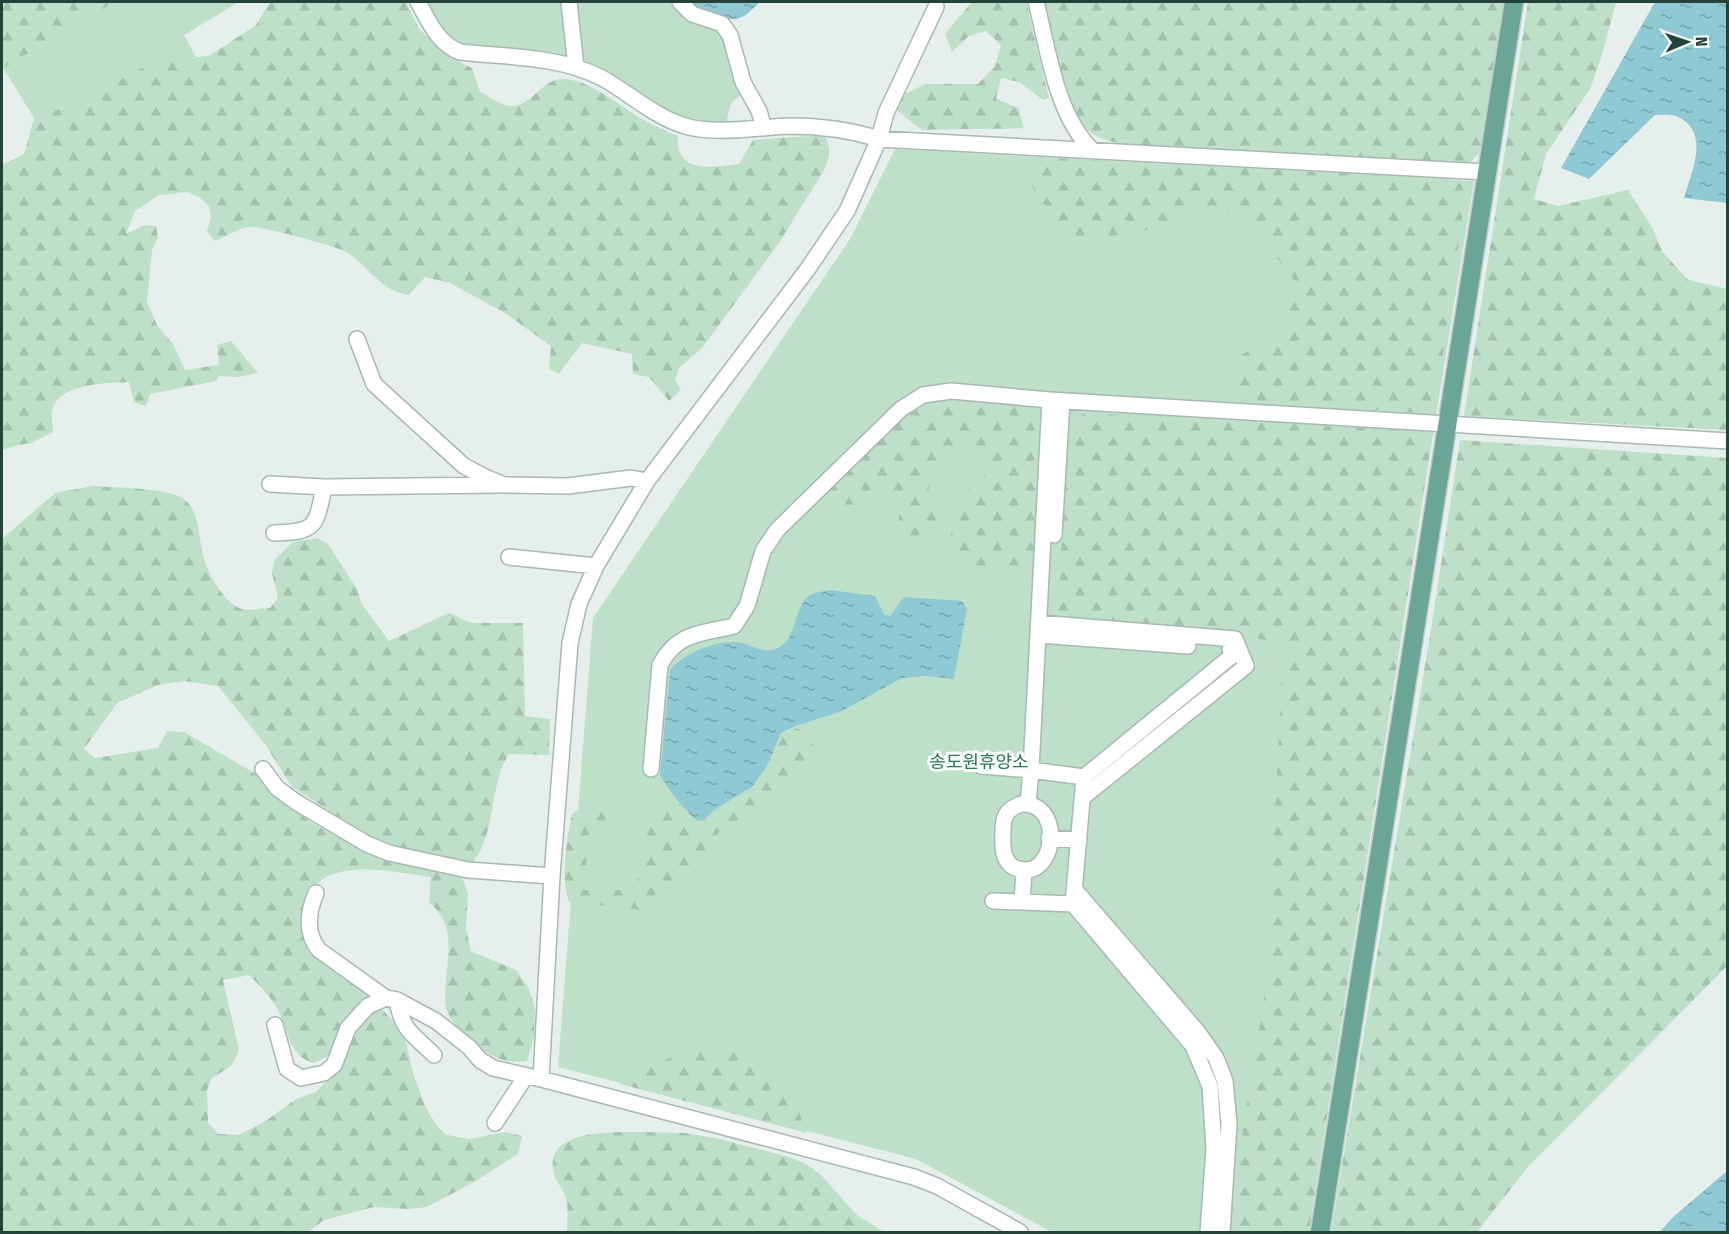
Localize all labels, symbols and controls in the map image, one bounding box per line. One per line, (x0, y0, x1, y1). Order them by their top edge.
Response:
north arrow (1657, 12, 1717, 72)
text: N (1692, 36, 1711, 47)
park label: 송도원휴양소 (929, 751, 1029, 773)

